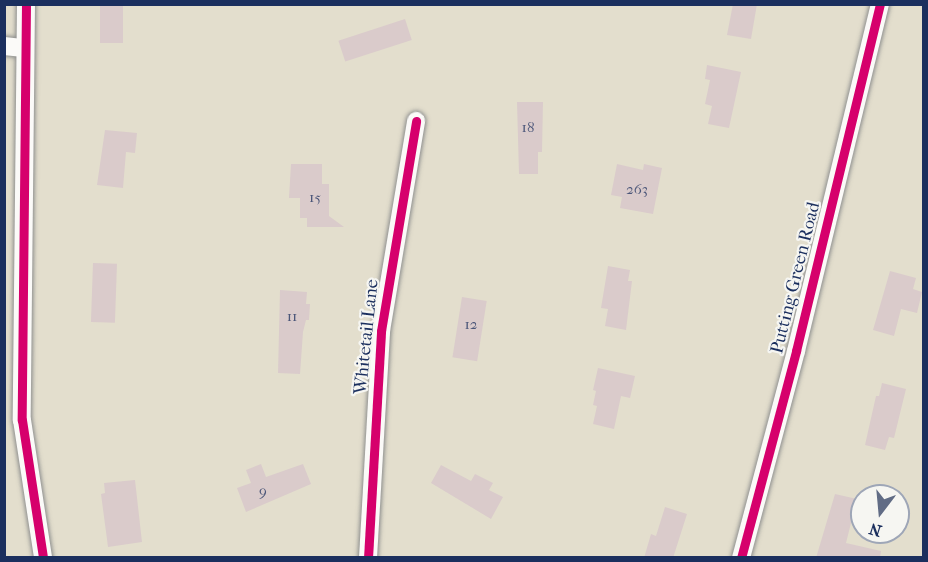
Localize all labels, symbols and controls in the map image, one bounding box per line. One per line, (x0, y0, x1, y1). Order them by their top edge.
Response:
house number: 18 (522, 119, 534, 137)
house number: 263 (626, 181, 648, 199)
house number: 15 (309, 189, 321, 207)
street label: Putting Green Road (767, 200, 825, 356)
street label: Whitetail Lane (350, 278, 384, 396)
house number: 11 (287, 308, 297, 326)
house number: 12 (464, 316, 478, 334)
house number: 9 (259, 483, 267, 501)
north arrow (850, 484, 910, 544)
text: N (867, 519, 884, 541)

